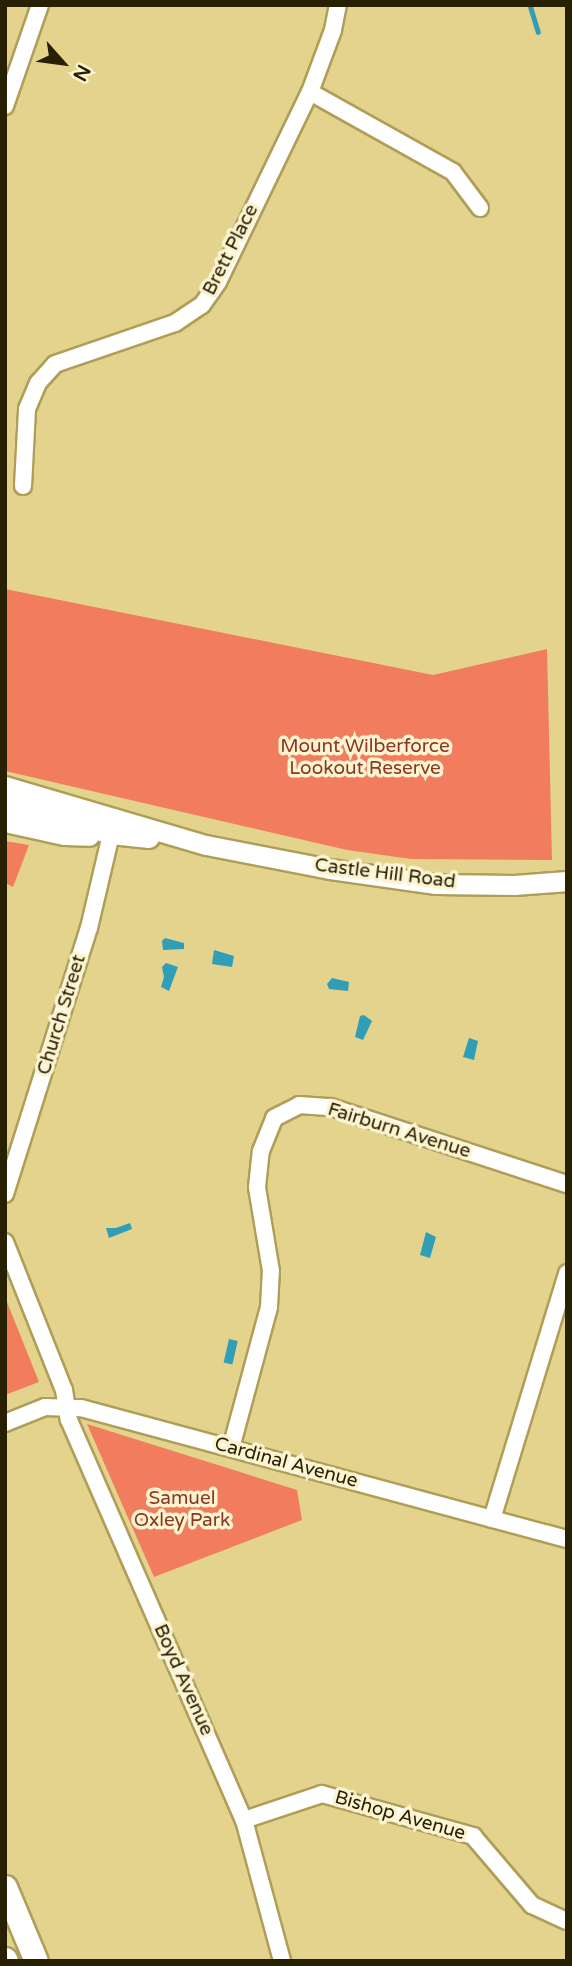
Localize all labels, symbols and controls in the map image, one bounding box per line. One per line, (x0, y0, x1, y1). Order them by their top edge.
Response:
north arrow (28, 28, 98, 98)
text: N (68, 61, 95, 85)
street label: Brett Place (198, 201, 264, 299)
park label: Mount Wilberforce Lookout Reserve (280, 736, 450, 780)
street label: Castle Hill Road (313, 854, 457, 894)
street label: Church Street (33, 952, 91, 1078)
street label: Fairburn Avenue (325, 1098, 473, 1164)
street label: Cardinal Avenue (212, 1433, 360, 1493)
park label: Samuel Oxley Park (134, 1488, 230, 1532)
street label: Boyd Avenue (148, 1621, 218, 1739)
street label: Bishop Avenue (332, 1786, 468, 1846)

